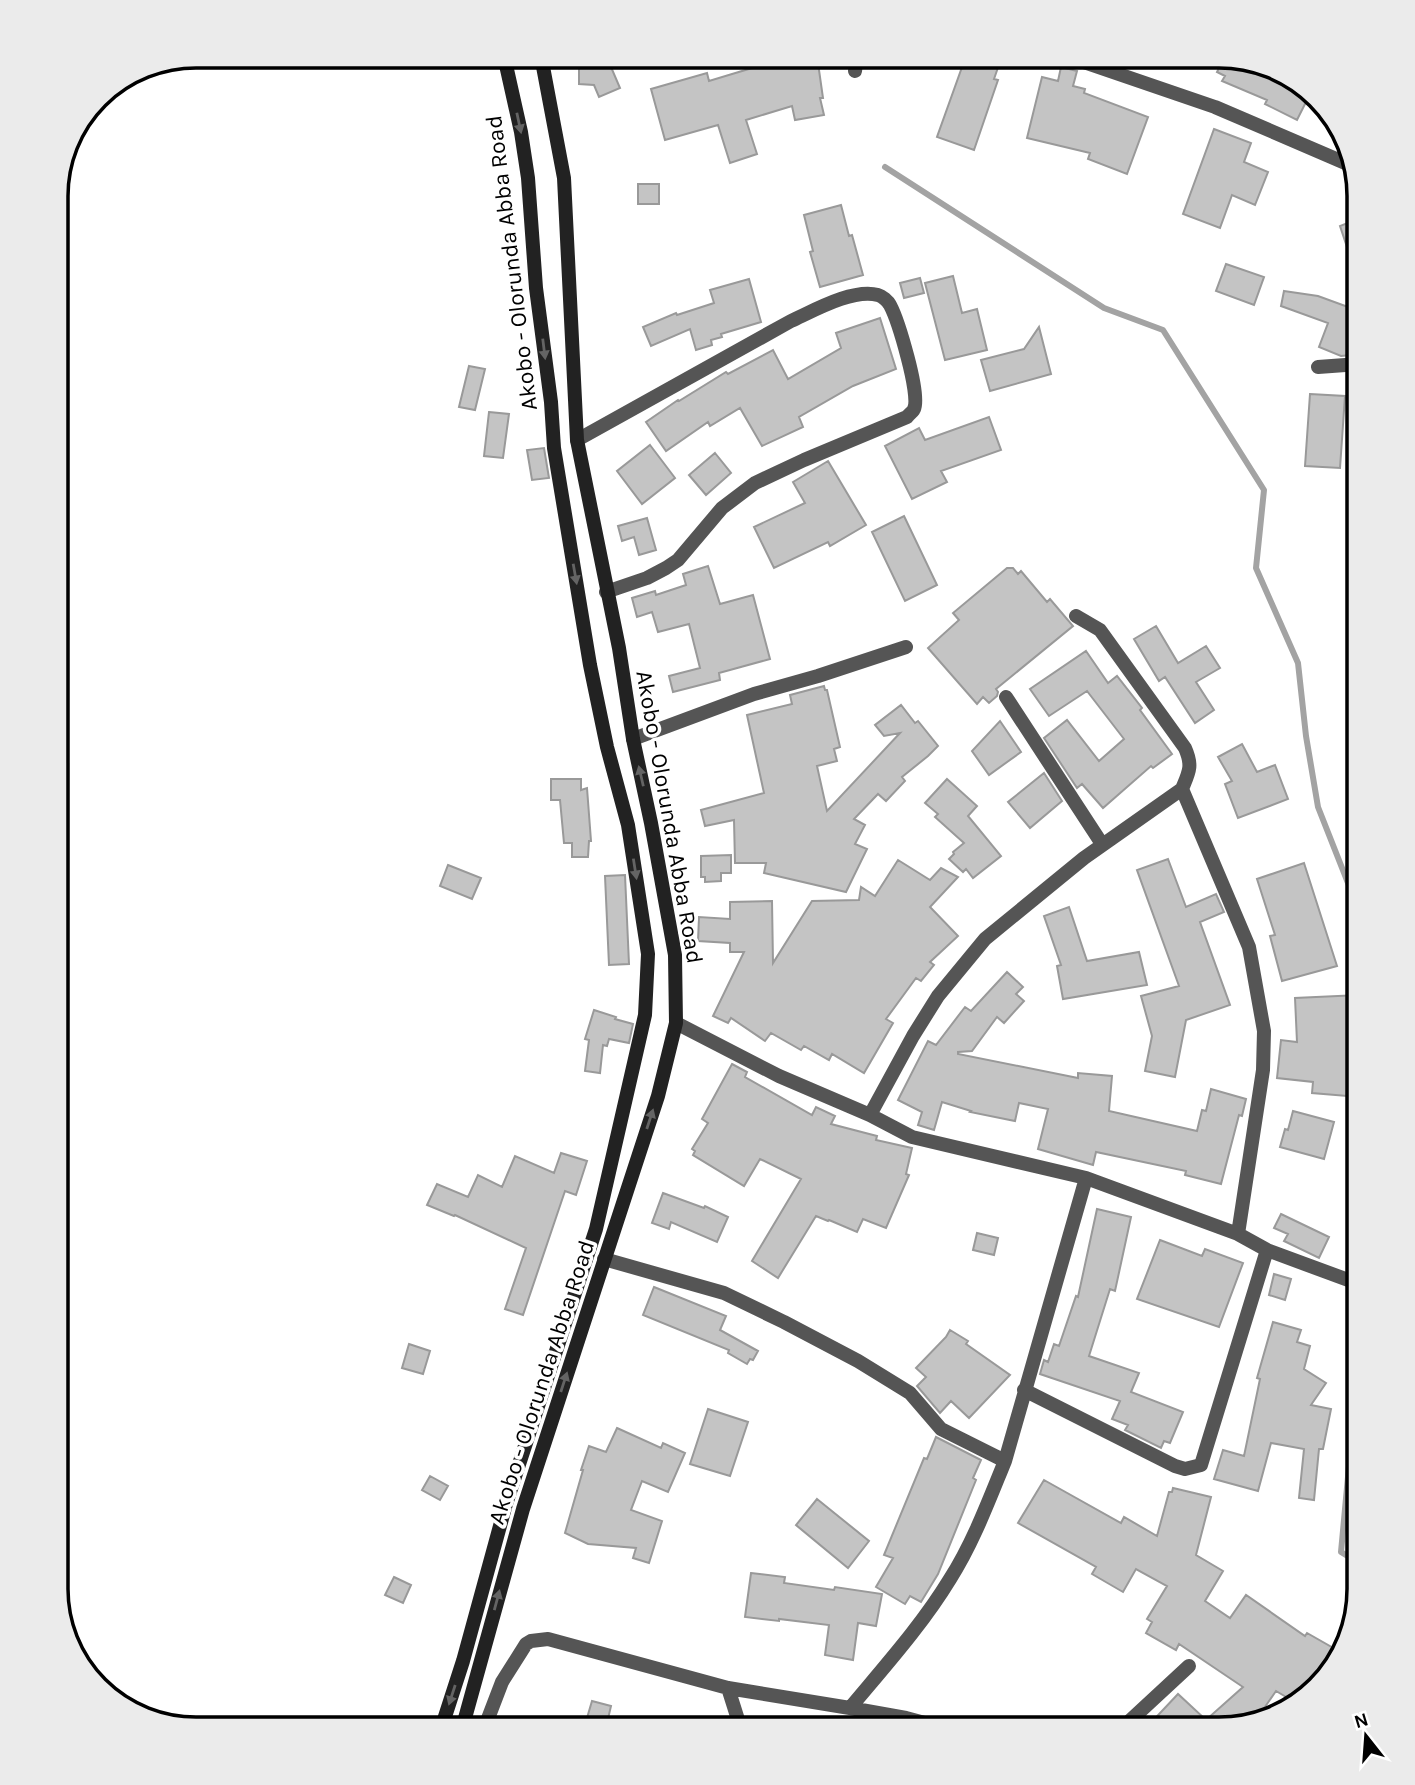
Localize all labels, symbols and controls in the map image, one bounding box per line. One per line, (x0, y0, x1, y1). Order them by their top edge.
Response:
one-way arrow (514, 112, 525, 134)
street label: Akobo - Olorunda Abba Road (480, 114, 543, 412)
one-way arrow (539, 338, 550, 360)
one-way arrow (570, 563, 581, 585)
street label: Akobo - Olorunda Abba Road (630, 668, 709, 966)
one-way arrow (635, 765, 646, 787)
one-way arrow (630, 858, 641, 880)
one-way arrow (645, 1109, 656, 1130)
street label: Akobo - Olorunda Abba Road (483, 1237, 600, 1528)
one-way arrow (560, 1372, 570, 1393)
one-way arrow (492, 1588, 503, 1610)
one-way arrow (446, 1685, 457, 1706)
north arrow (1331, 1701, 1401, 1771)
text: N (1352, 1708, 1371, 1733)

